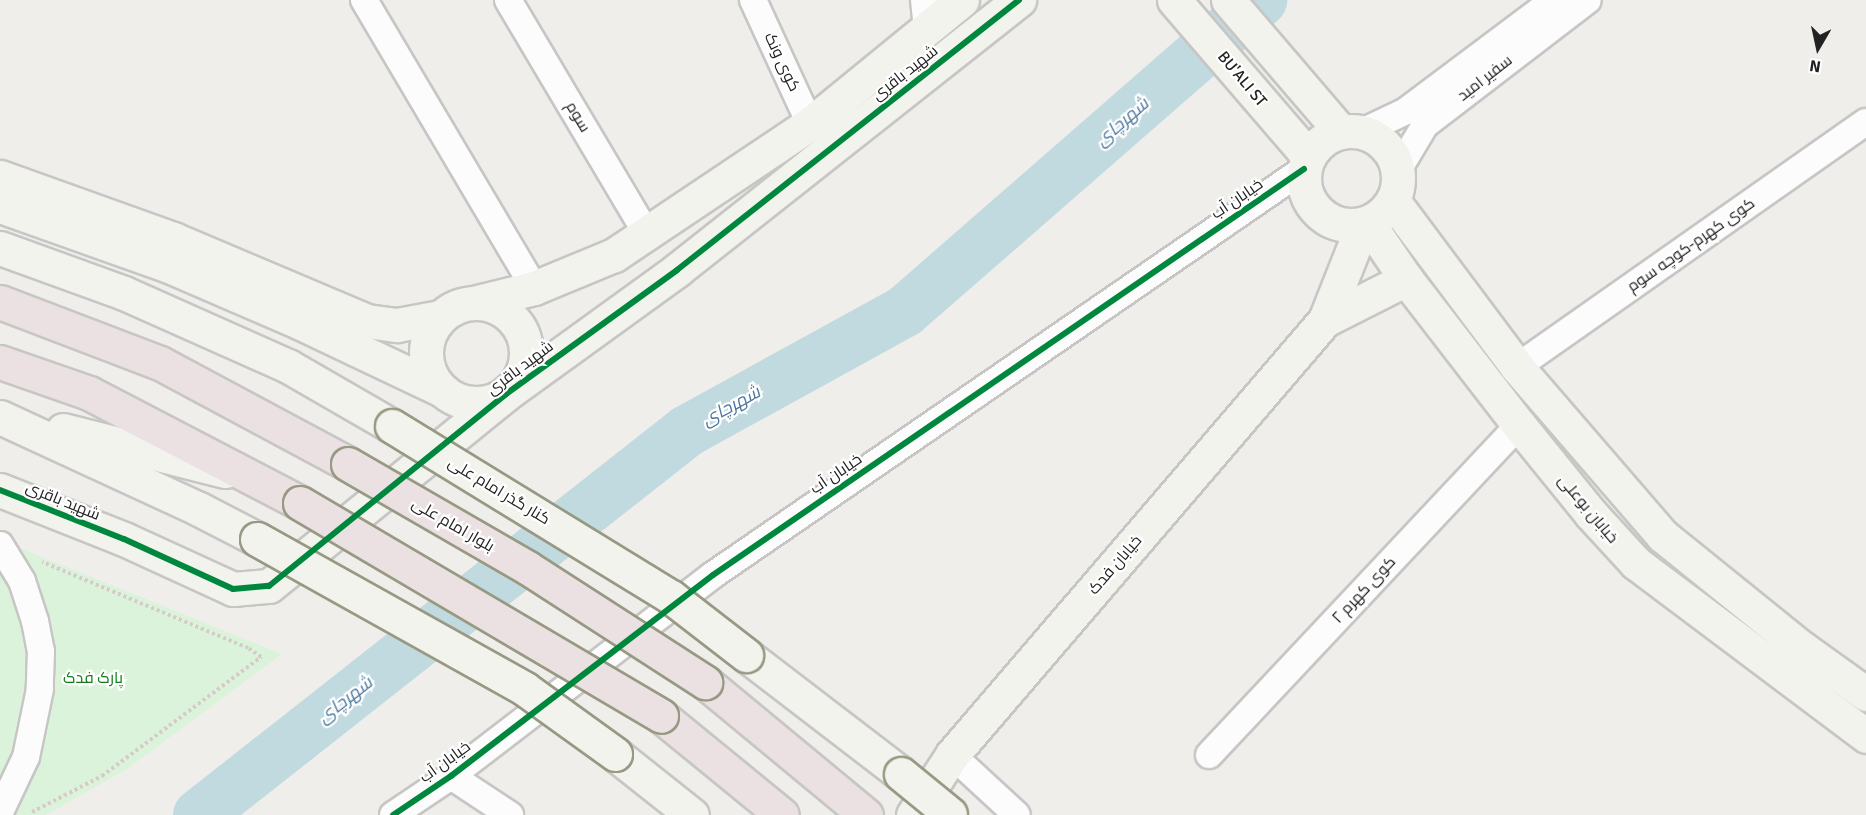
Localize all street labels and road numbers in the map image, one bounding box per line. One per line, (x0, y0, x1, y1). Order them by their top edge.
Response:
street label: کوی ونک (760, 29, 804, 95)
street label: شهید باقری (868, 41, 942, 105)
street label: BU'ALI ST (1213, 47, 1271, 111)
street label: سفیر امید (1454, 51, 1516, 105)
street label: سوم (561, 98, 595, 136)
street label: خیابان آب (1207, 175, 1267, 223)
street label: کوی کهرم-کوچه سوم (1623, 194, 1759, 296)
street label: شهید باقری (483, 337, 557, 399)
street label: خیابان آب (806, 450, 866, 498)
street label: کنار گذر امام علی (445, 453, 553, 529)
street label: خیابان بوعلی (1554, 471, 1622, 547)
street label: شهید باقری (23, 477, 103, 525)
street label: بلوار امام علی (408, 494, 498, 556)
street label: خیابان فدک (1084, 531, 1146, 599)
street label: کوی کهرم ۲ (1328, 553, 1400, 627)
street label: خیابان آب (416, 737, 474, 787)

